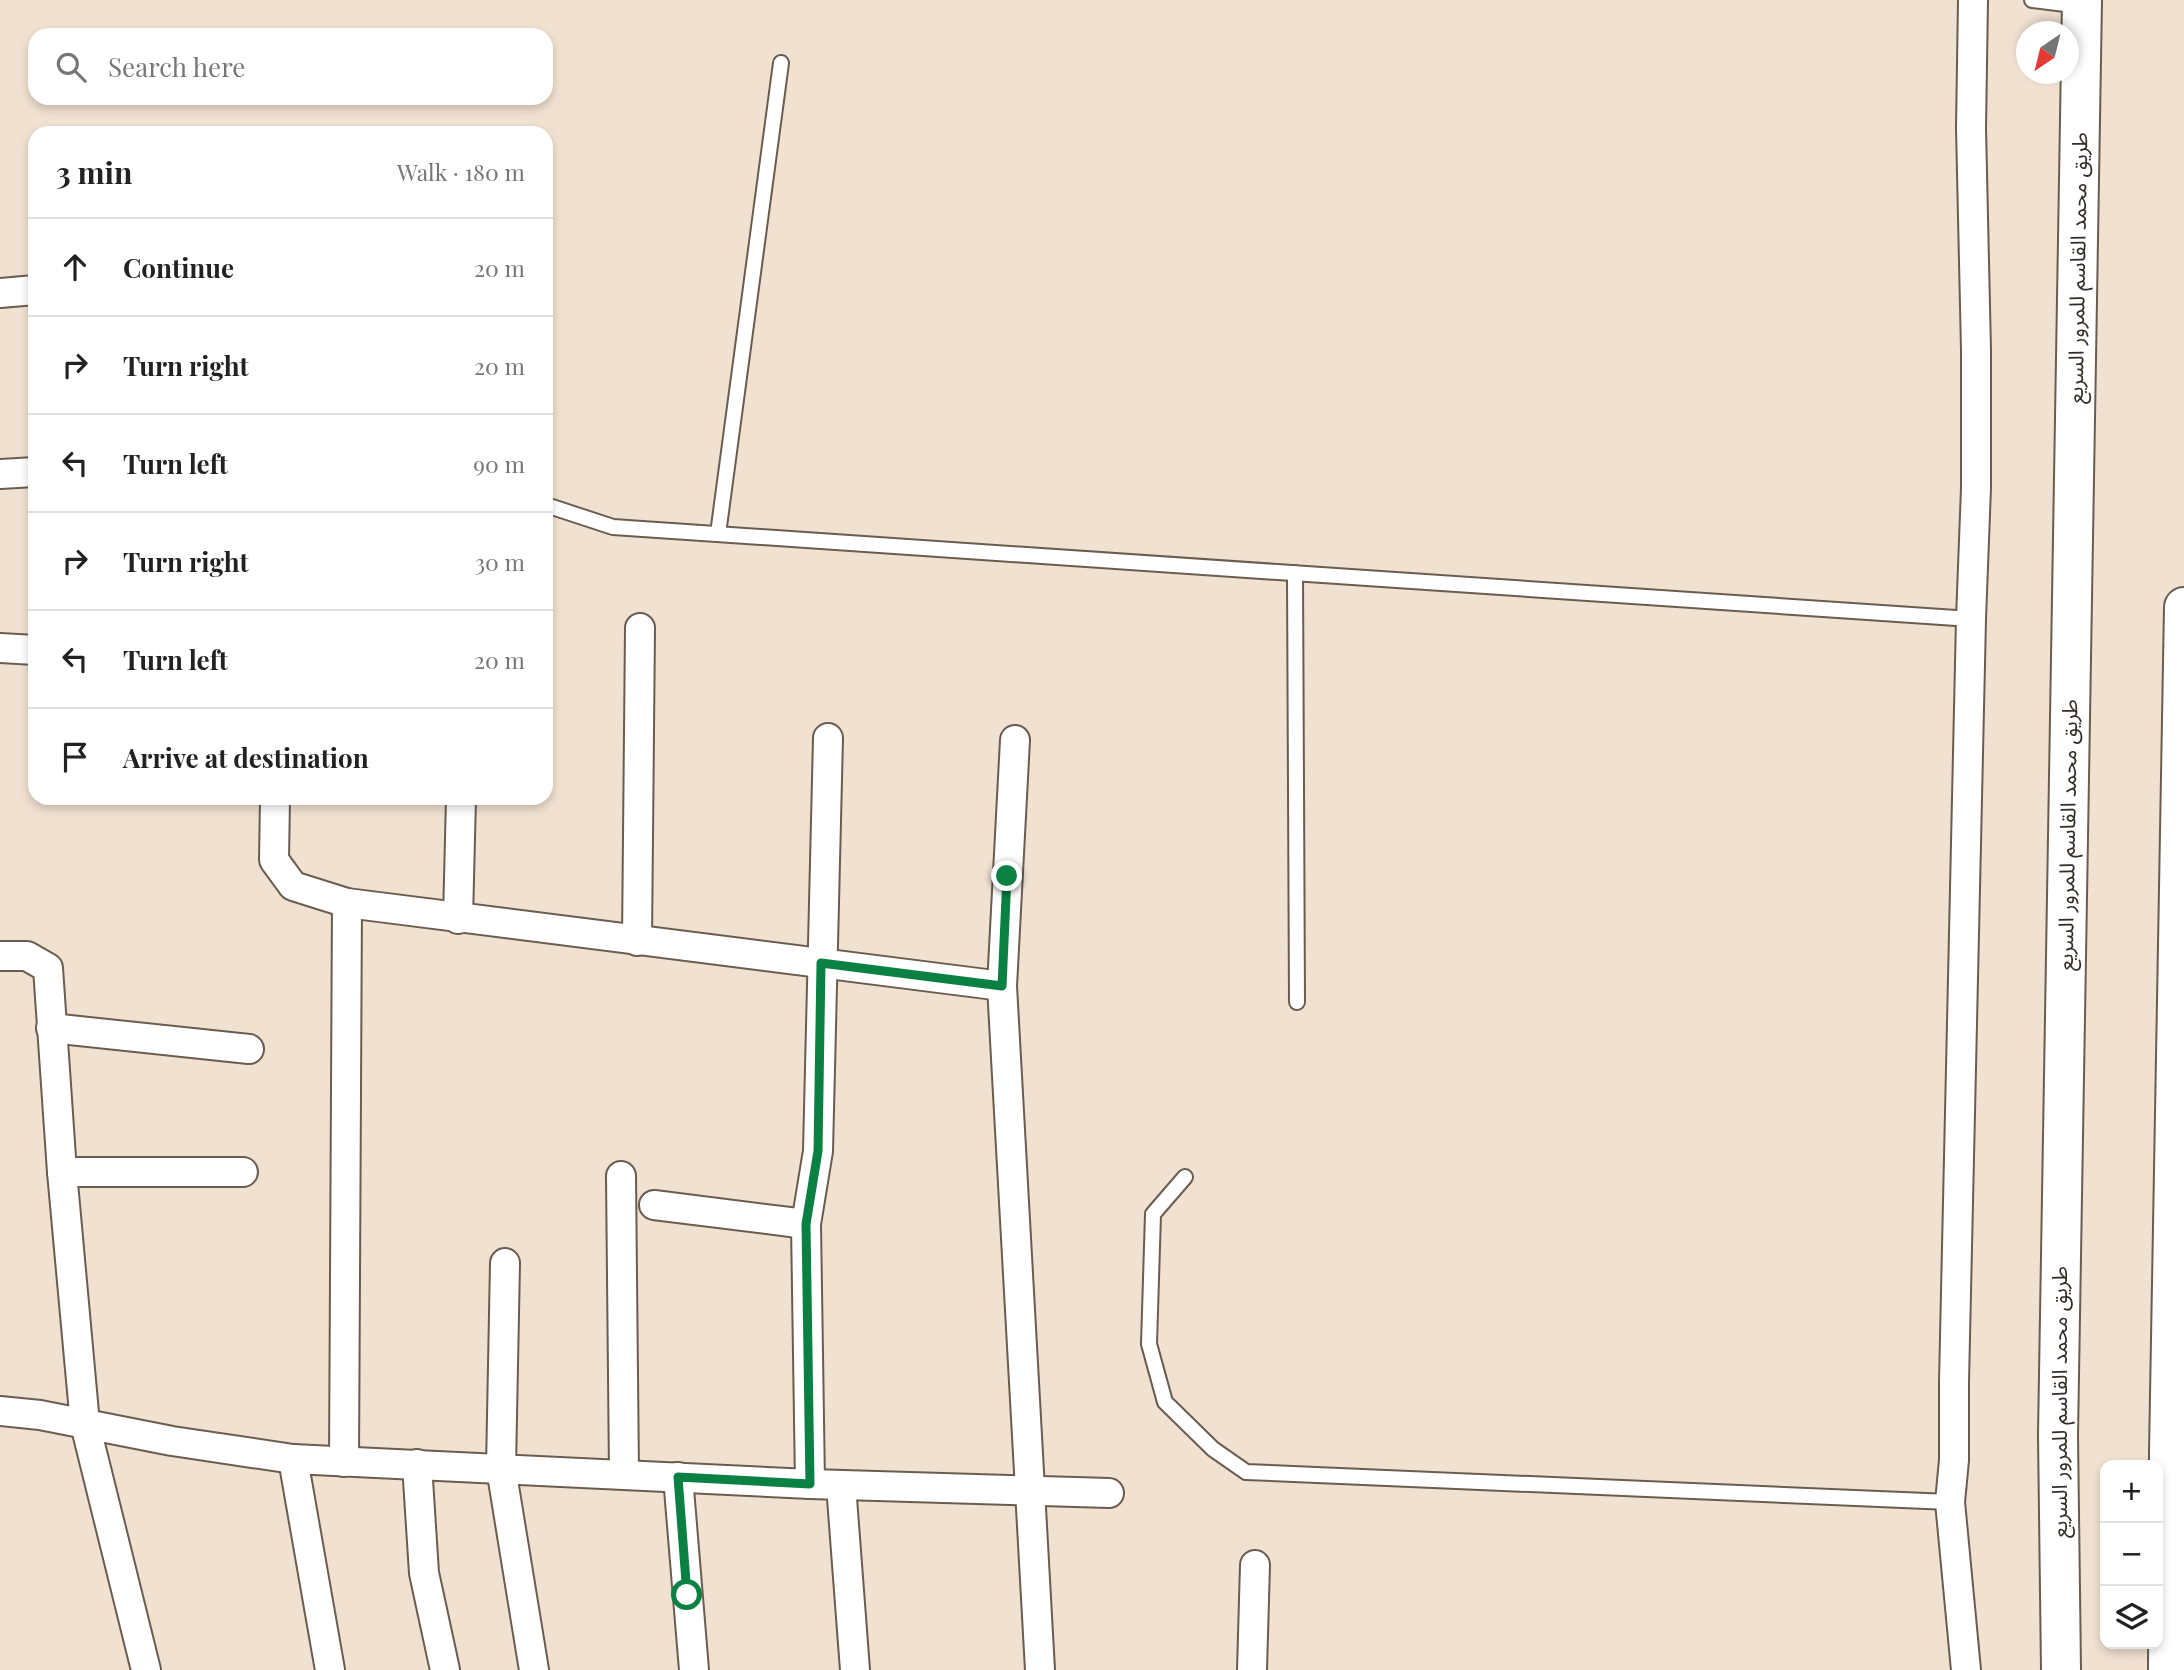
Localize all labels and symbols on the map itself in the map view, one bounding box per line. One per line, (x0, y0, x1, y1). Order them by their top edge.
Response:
north arrow (2016, 21, 2079, 84)
street label: طريق محمد القاسم للمرور السريع (2060, 132, 2095, 404)
street label: طريق محمد القاسم للمرور السريع (2050, 699, 2085, 971)
route end (991, 860, 1022, 891)
street label: طريق محمد القاسم للمرور السريع (2044, 1266, 2075, 1538)
route start (671, 1579, 702, 1610)

